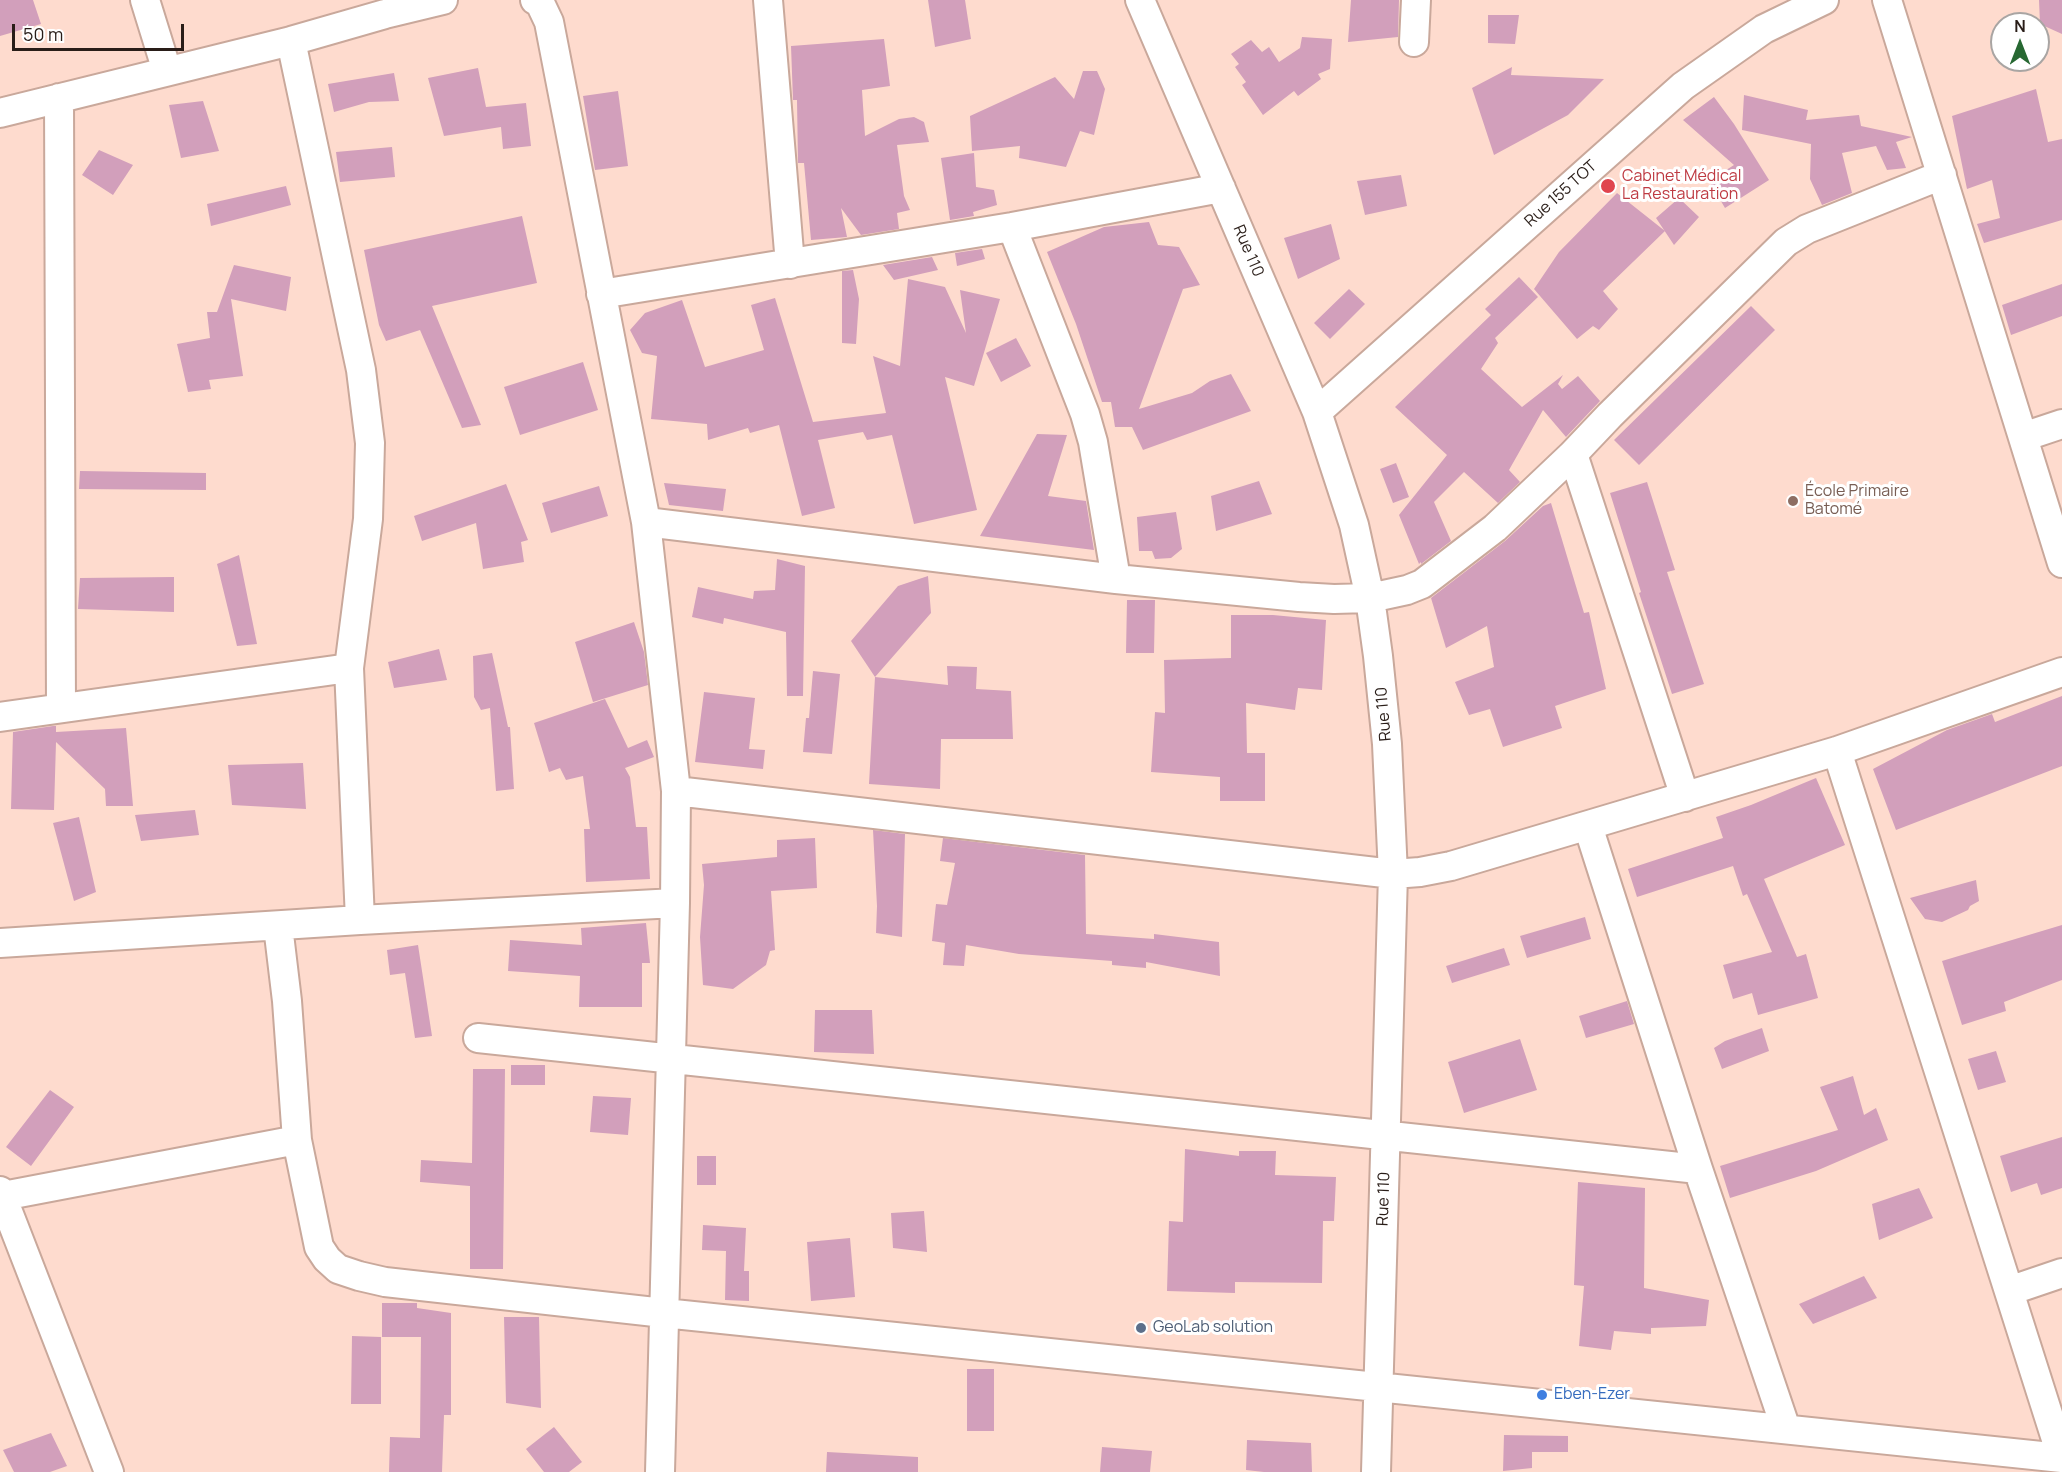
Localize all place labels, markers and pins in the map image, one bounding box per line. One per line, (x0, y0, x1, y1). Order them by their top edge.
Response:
place label: Cabinet Médical La Restauration (1622, 167, 1741, 205)
marker: Cabinet Médical La Restauration (1599, 177, 1617, 195)
place label: École Primaire Batomé (1805, 482, 1909, 520)
marker: École Primaire Batomé (1786, 494, 1800, 508)
place label: GeoLab solution (1153, 1318, 1273, 1338)
marker: GeoLab solution (1134, 1321, 1148, 1335)
place label: Eben-Ezer (1554, 1385, 1630, 1405)
marker: Eben-Ezer (1535, 1388, 1549, 1402)

